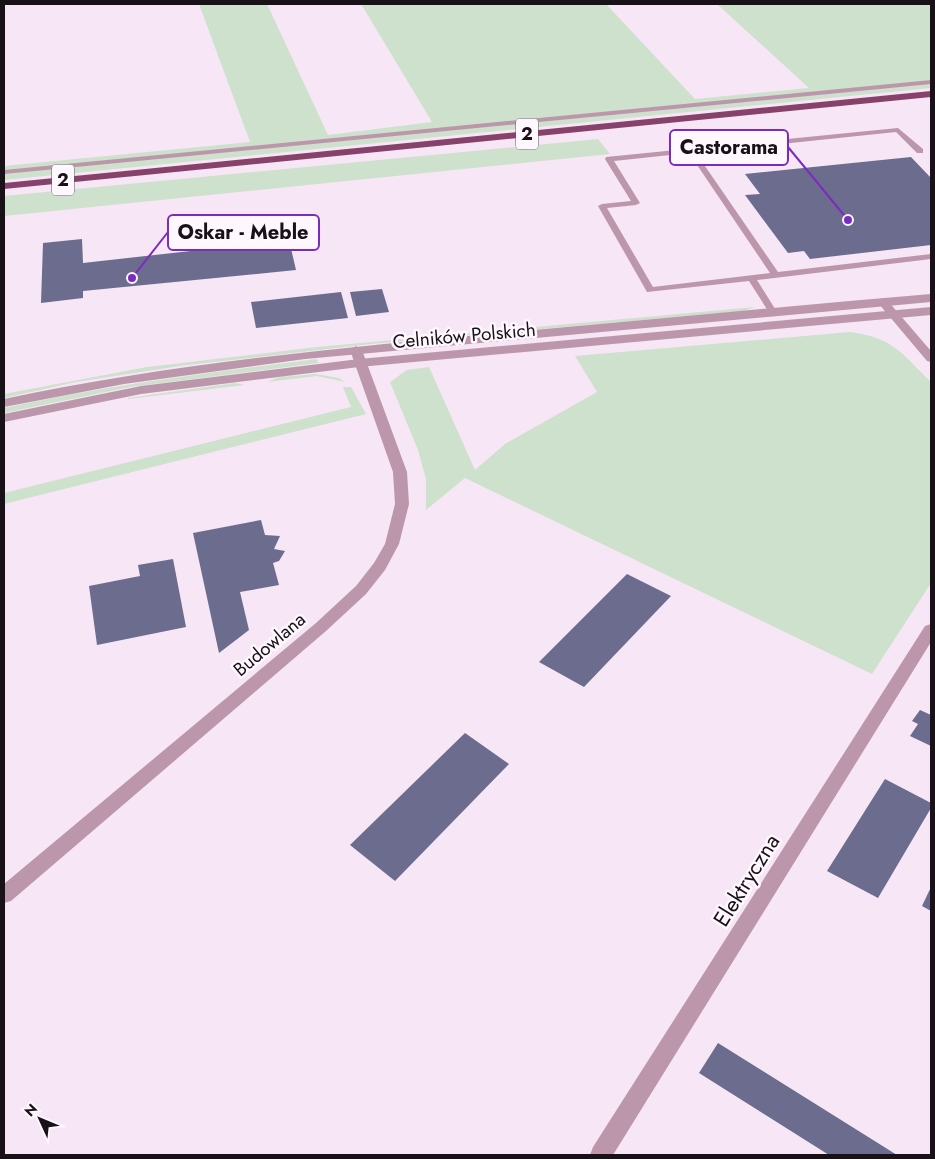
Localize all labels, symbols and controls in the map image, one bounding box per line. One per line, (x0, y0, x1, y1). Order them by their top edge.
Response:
road number: 2 (516, 118, 538, 150)
callout: Castorama (670, 130, 788, 165)
text: Castorama (680, 133, 778, 162)
road number: 2 (52, 164, 74, 196)
callout: Oskar - Meble (168, 215, 319, 250)
text: Oskar - Meble (178, 218, 309, 247)
street label: Celników Polskich (391, 316, 537, 355)
street label: Budowlana (227, 606, 311, 683)
street label: Elektryczna (705, 828, 787, 932)
north arrow (15, 1094, 65, 1144)
text: N (20, 1099, 42, 1121)

